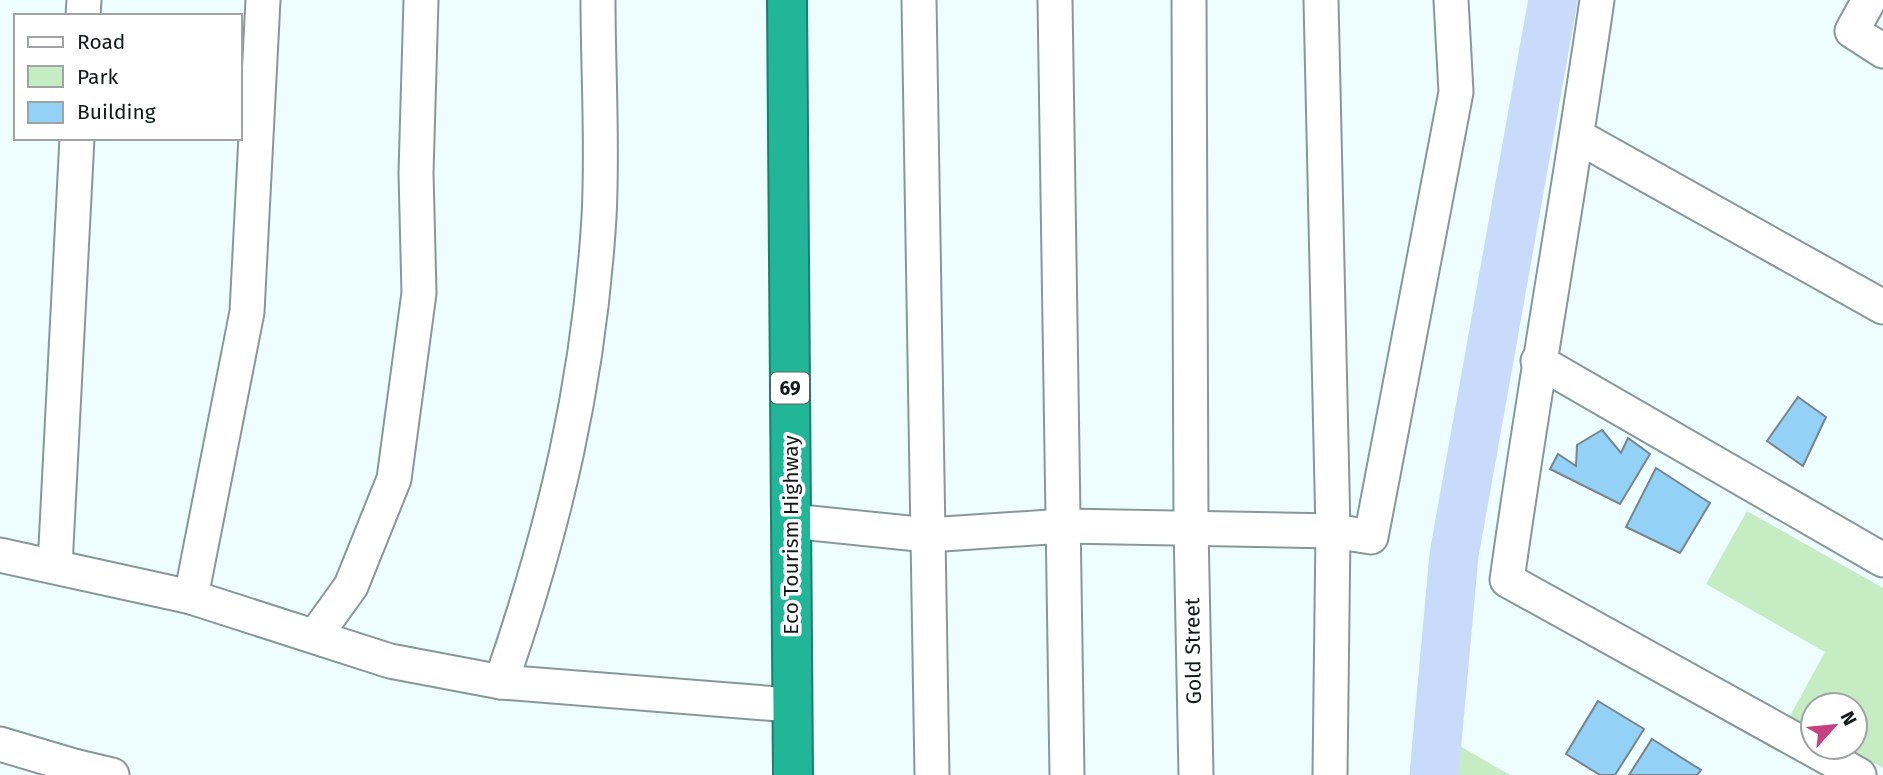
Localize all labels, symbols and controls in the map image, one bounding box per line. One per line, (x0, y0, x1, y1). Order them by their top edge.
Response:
legend (14, 14, 242, 140)
text: Road (77, 29, 125, 55)
text: Park (77, 64, 119, 90)
text: Building (77, 99, 156, 125)
road number: 69 (771, 372, 809, 404)
street label: Eco Tourism Highway (778, 435, 804, 635)
street label: Gold Street (1179, 597, 1207, 705)
north arrow (1799, 691, 1869, 761)
text: N (1836, 708, 1862, 729)

